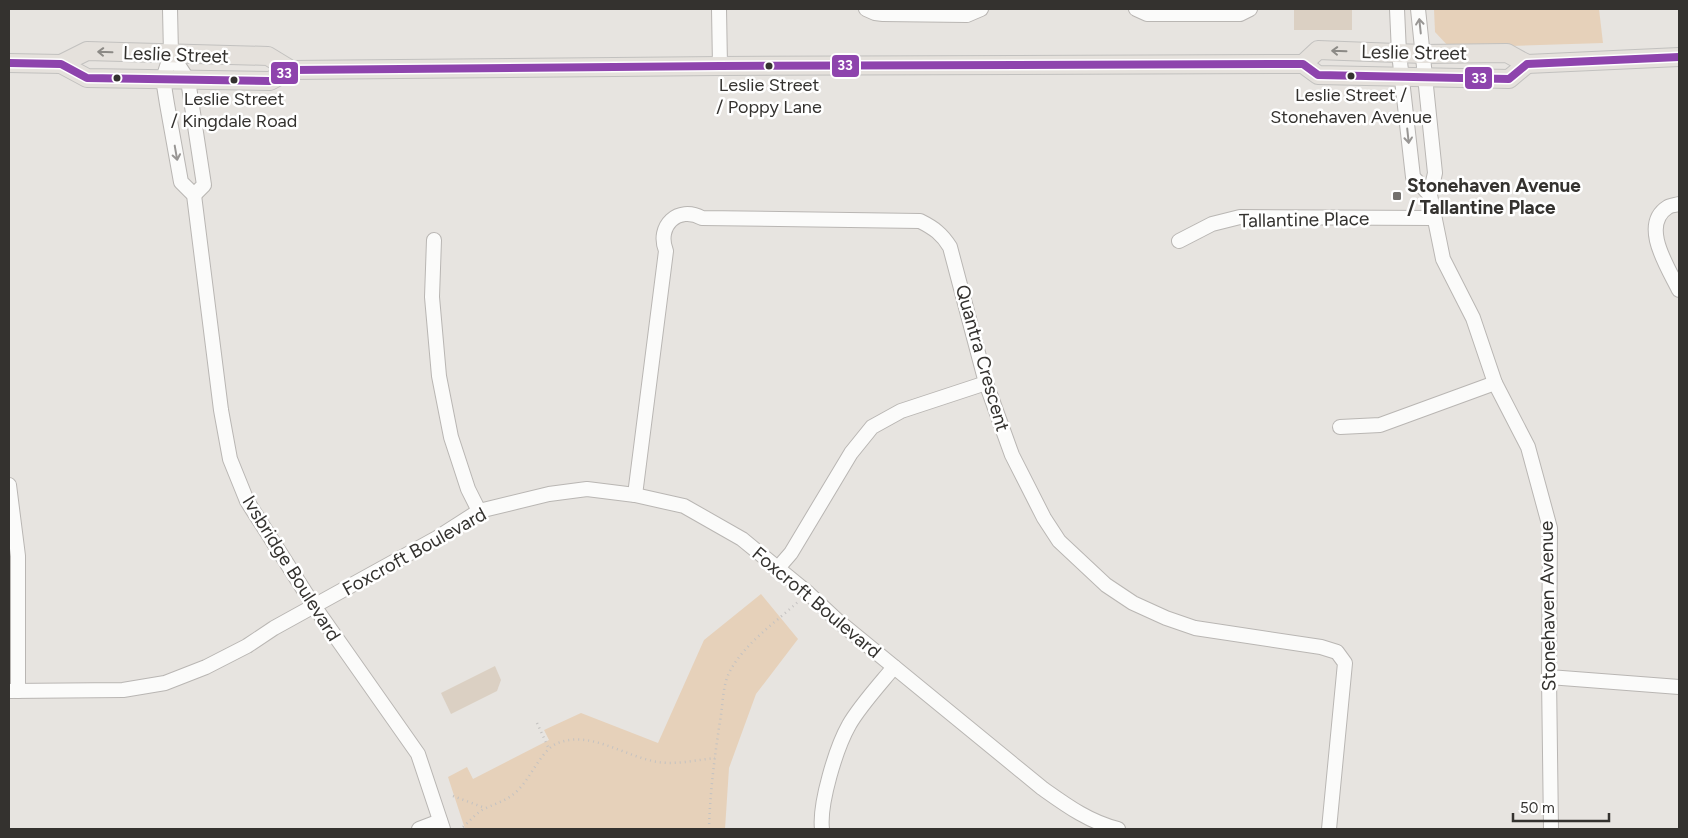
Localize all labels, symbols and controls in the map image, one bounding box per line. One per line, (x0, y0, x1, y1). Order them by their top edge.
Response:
one-way arrow (1415, 18, 1425, 34)
street label: Leslie Street (1361, 40, 1467, 65)
street label: Leslie Street (123, 41, 229, 68)
one-way arrow (1331, 46, 1347, 55)
one-way arrow (97, 47, 114, 57)
line badge: 33 (831, 54, 860, 78)
text: 33 (837, 57, 853, 74)
line badge: 33 (270, 61, 299, 85)
marker: Leslie Street / Poppy Lane (764, 61, 774, 71)
text: 33 (276, 65, 292, 82)
line badge: 33 (1464, 66, 1493, 90)
text: 33 (1471, 70, 1487, 87)
marker: Leslie Street / Stonehaven Avenue (1346, 71, 1356, 81)
unlabelled marker (112, 73, 122, 83)
place label: Leslie Street / Poppy Lane (716, 74, 822, 118)
marker: Leslie Street / Kingdale Road (229, 75, 239, 85)
place label: Leslie Street / Stonehaven Avenue (1270, 84, 1432, 128)
place label: Leslie Street / Kingdale Road (171, 88, 297, 132)
one-way arrow (1403, 128, 1413, 144)
one-way arrow (172, 145, 181, 161)
place label: Stonehaven Avenue / Tallantine Place (1407, 174, 1581, 219)
marker: Stonehaven Avenue / Tallantine Place (1391, 190, 1403, 202)
street label: Tallantine Place (1239, 207, 1369, 232)
street label: Quantra Crescent (951, 282, 1014, 434)
street label: Ivsbridge Boulevard (237, 491, 346, 645)
street label: Foxcroft Boulevard (338, 502, 490, 601)
street label: Stonehaven Avenue (1535, 521, 1560, 691)
street label: Foxcroft Boulevard (748, 542, 886, 663)
scale bar (1513, 790, 1609, 822)
text: 50 m (1520, 799, 1555, 817)

